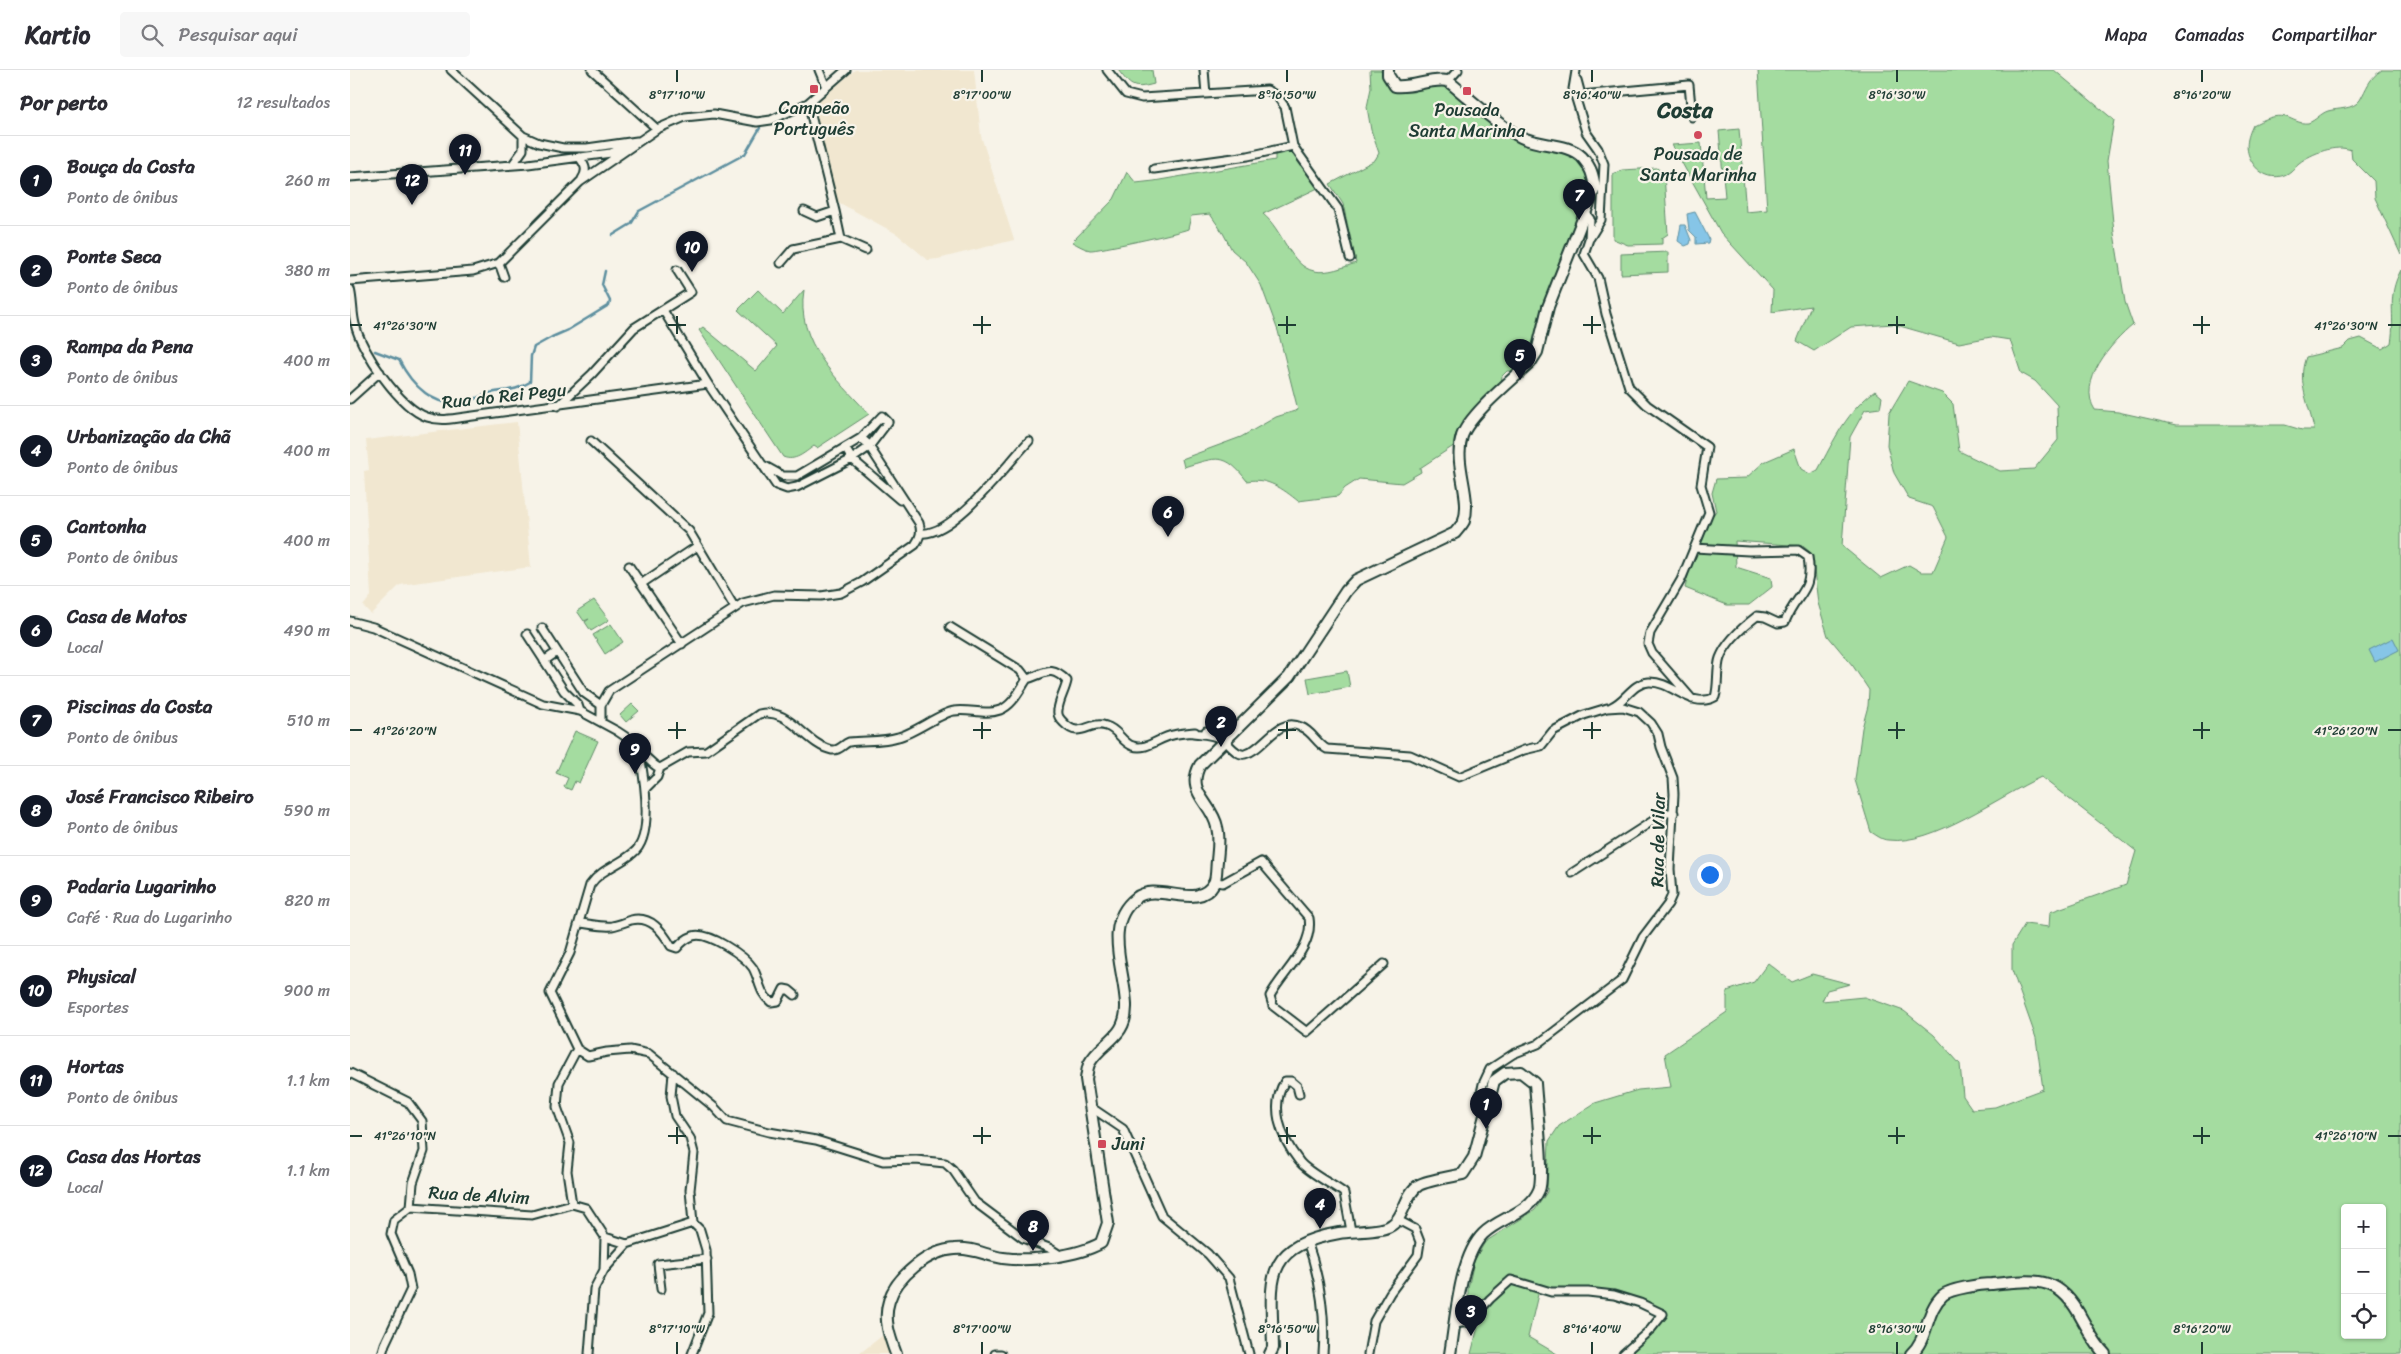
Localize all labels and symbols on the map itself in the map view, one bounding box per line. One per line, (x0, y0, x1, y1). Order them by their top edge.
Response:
marker: Campeão Português (808, 83, 820, 95)
text: 8°17'10"W (649, 84, 706, 106)
text: 8°17'00"W (953, 84, 1012, 106)
text: 8°16'50"W (1258, 84, 1317, 106)
text: 8°16'40"W (1563, 84, 1622, 106)
text: 8°16'30"W (1868, 84, 1926, 106)
text: 8°16'20"W (2173, 84, 2232, 106)
marker: Pousada Santa Marinha (1461, 85, 1473, 97)
district label: Costa (1656, 91, 1714, 130)
place label: Campeão Português (773, 92, 855, 145)
place label: Pousada Santa Marinha (1409, 94, 1526, 147)
marker: Pousada de Santa Marinha (1692, 129, 1704, 141)
pin: 11 (449, 134, 481, 175)
place label: Pousada de Santa Marinha (1640, 138, 1757, 191)
pin: 12 (396, 164, 428, 205)
pin: 7 (1563, 179, 1595, 220)
pin: 10 (676, 231, 708, 272)
text: 41°26'30"N (373, 315, 437, 337)
text: 41°26'30"N (2314, 315, 2378, 337)
pin: 5 (1504, 339, 1536, 380)
street label: Rua do Rei Pegu (440, 374, 568, 418)
pin: 6 (1152, 496, 1184, 537)
pin: 2 (1205, 706, 1237, 747)
text: 41°26'20"N (373, 720, 438, 742)
text: 41°26'20"N (2314, 720, 2379, 742)
pin: 9 (619, 733, 651, 774)
street label: Rua de Vilar (1641, 791, 1675, 887)
your location (1697, 862, 1723, 888)
pin: 1 (1470, 1088, 1502, 1129)
text: 41°26'10"N (374, 1125, 437, 1147)
text: 41°26'10"N (2315, 1125, 2378, 1147)
place label: Juni (1111, 1128, 1146, 1160)
marker: Juni (1096, 1138, 1108, 1150)
street label: Rua de Alvim (428, 1176, 531, 1214)
pin: 4 (1304, 1188, 1336, 1229)
pin: 8 (1017, 1210, 1049, 1251)
pin: 3 (1455, 1295, 1487, 1336)
text: 8°17'10"W (649, 1318, 706, 1340)
text: 8°17'00"W (953, 1318, 1012, 1340)
text: 8°16'50"W (1258, 1318, 1317, 1340)
text: 8°16'40"W (1563, 1318, 1622, 1340)
text: 8°16'30"W (1868, 1318, 1926, 1340)
text: 8°16'20"W (2173, 1318, 2232, 1340)

